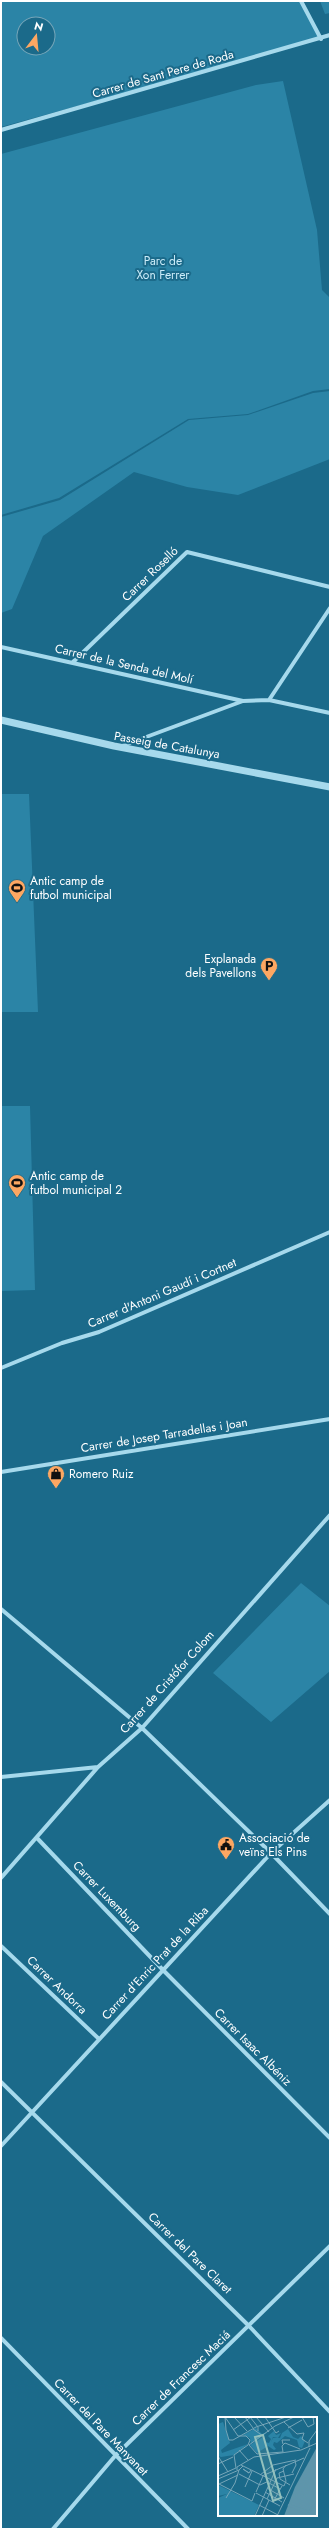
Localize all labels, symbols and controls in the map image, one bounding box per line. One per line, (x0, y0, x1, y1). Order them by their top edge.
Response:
north arrow (16, 16, 56, 56)
text: N (32, 17, 45, 35)
street label: Carrer de Sant Pere de Roda (90, 45, 236, 103)
park label: Parc de Xon Ferrer (137, 252, 190, 284)
street label: Carrer Roselló (118, 542, 183, 606)
street label: Carrer de la Senda del Molí (53, 639, 196, 689)
street label: Passeig de Catalunya (113, 727, 221, 763)
place label: Antic camp de futbol municipal (30, 872, 112, 904)
sports icon: Antic camp de futbol municipal (7, 878, 27, 903)
place label: Explanada dels Pavellons (185, 950, 256, 982)
parking icon: Explanada dels Pavellons (259, 956, 279, 981)
place label: Antic camp de futbol municipal 2 (30, 1167, 122, 1199)
sports icon: Antic camp de futbol municipal 2 (7, 1173, 27, 1198)
street label: Carrer d'Antoni Gaudí i Cortnet (85, 1253, 239, 1333)
street label: Carrer de Josep Tarradellas i Joan (79, 1413, 249, 1457)
shop icon: Romero Ruiz (46, 1464, 66, 1489)
place label: Romero Ruiz (69, 1465, 134, 1483)
street label: Carrer de Cristófor Colom (116, 1626, 218, 1738)
place label: Associació de veïns Els Pins (239, 1829, 310, 1861)
public building icon: Associació de veïns Els Pins (216, 1835, 236, 1860)
street label: Carrer Luxemburg (69, 1857, 145, 1935)
street label: Carrer d'Enric Prat de la Riba (97, 1902, 213, 2024)
street label: Carrer Andorra (23, 1952, 91, 2019)
street label: Carrer Isaac Albéniz (210, 2004, 296, 2090)
street label: Carrer del Pare Claret (144, 2208, 236, 2298)
street label: Carrer de Francesc Maciá (128, 2326, 234, 2430)
street label: Carrer del Pare Manyanet (50, 2374, 152, 2480)
inset map (218, 2417, 317, 2516)

